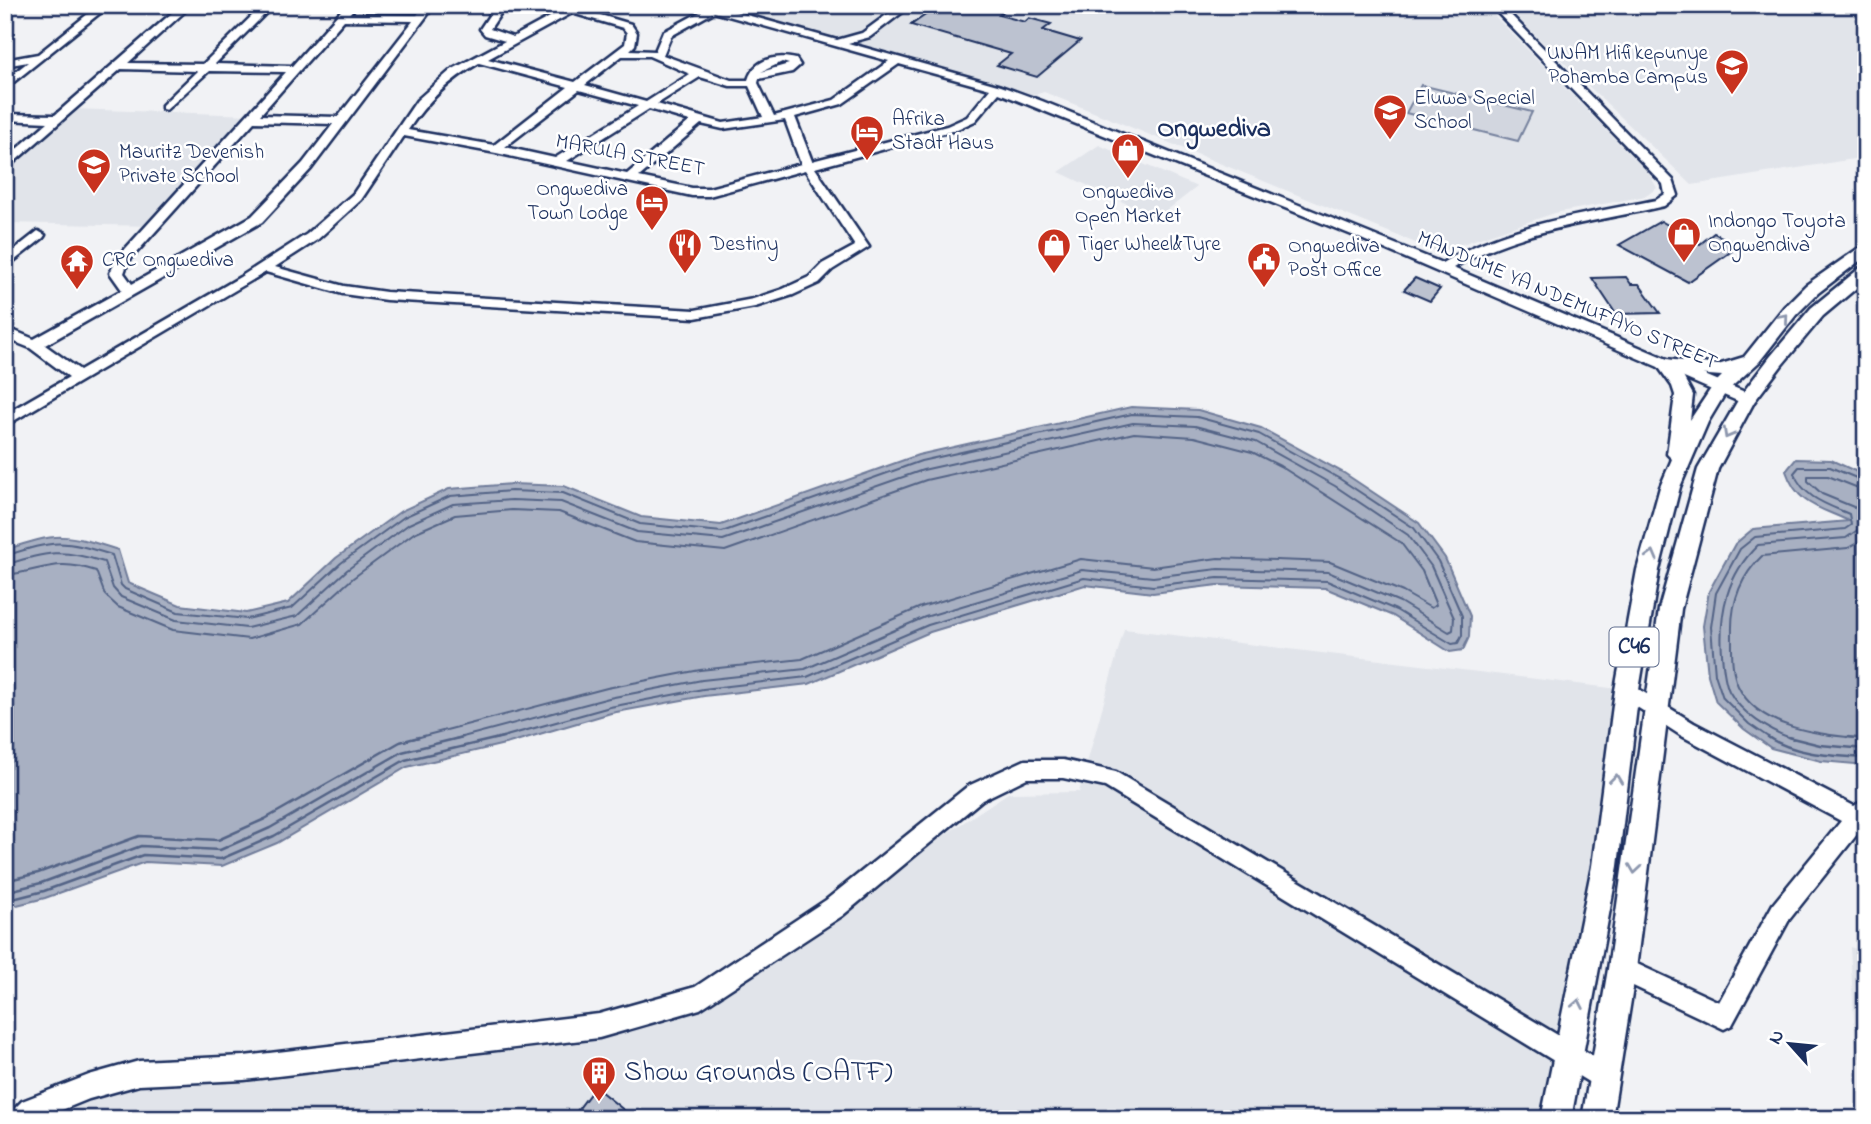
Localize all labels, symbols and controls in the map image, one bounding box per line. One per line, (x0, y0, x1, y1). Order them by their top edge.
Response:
place label: UNAM Hifikepunye Pohamba Campus (1547, 39, 1709, 93)
school or university icon: UNAM Hifikepunye Pohamba Campus (1713, 47, 1751, 96)
place label: Eluwa Special School (1414, 84, 1535, 138)
school or university icon: Eluwa Special School (1371, 92, 1409, 141)
place label: Afrika Stadt Haus (892, 105, 994, 159)
district label: Ongwediva (1157, 111, 1271, 150)
hotel icon: Afrika Stadt Haus (848, 113, 886, 162)
street label: MARULA STREET (553, 127, 707, 185)
shop icon: Ongwediva Open Market (1109, 131, 1147, 180)
place label: Mauritz Devenish Private School (119, 138, 264, 192)
school or university icon: Mauritz Devenish Private School (75, 146, 113, 195)
place label: Ongwediva Town Lodge (527, 175, 629, 231)
place label: Ongwediva Open Market (1075, 178, 1181, 232)
hotel icon: Ongwediva Town Lodge (633, 183, 671, 232)
place label: Indongo Toyota Ongwendiva (1708, 207, 1846, 263)
shop icon: Indongo Toyota Ongwendiva (1665, 215, 1703, 264)
street label: MANDUME YA NDEMUFAYO STREET (1412, 224, 1722, 378)
restaurant icon: Destiny (666, 226, 704, 275)
shop icon: Tiger Wheel&Tyre (1035, 226, 1073, 275)
place label: Destiny (709, 230, 778, 262)
place label: Tiger Wheel&Tyre (1078, 230, 1221, 262)
place label: Ongwediva Post Office (1288, 232, 1382, 286)
public building icon: Ongwediva Post Office (1245, 240, 1283, 289)
temple icon: CRC Ongwediva (58, 242, 96, 291)
place label: CRC Ongwediva (102, 246, 234, 278)
one-way arrow (1776, 314, 1788, 327)
one-way arrow (1723, 427, 1736, 439)
one-way arrow (1644, 549, 1658, 561)
road number: C46 (1610, 628, 1658, 666)
one-way arrow (1608, 774, 1623, 785)
one-way arrow (1628, 863, 1643, 875)
one-way arrow (1570, 998, 1585, 1010)
north arrow (1756, 1009, 1826, 1078)
text: N (1762, 1025, 1792, 1049)
place label: Show Grounds (OATF) (624, 1053, 893, 1094)
building icon: Show Grounds (OATF) (580, 1054, 618, 1103)

